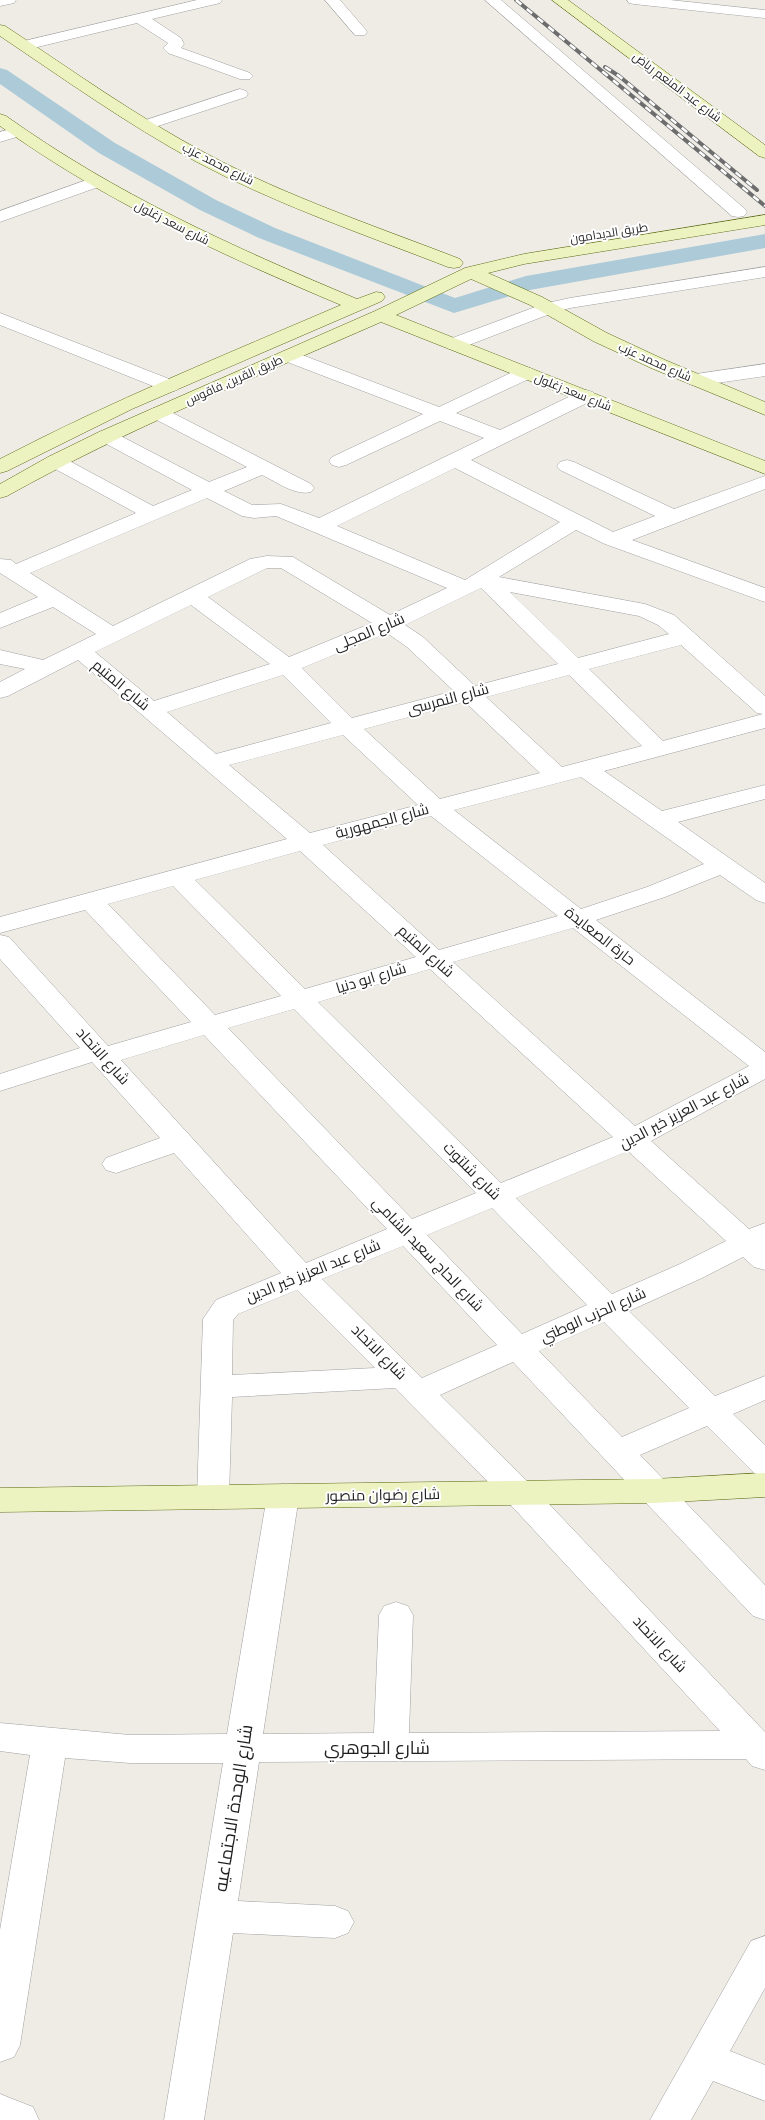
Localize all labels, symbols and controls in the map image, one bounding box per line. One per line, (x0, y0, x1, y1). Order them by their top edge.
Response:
street label: شارع عبد المنعم رياض (629, 49, 724, 126)
street label: شارع محمد عزب (179, 140, 256, 189)
street label: شارع سعد زغلول (132, 198, 212, 249)
street label: طريق الديدامون (569, 220, 649, 246)
street label: شارع محمد عزب (616, 340, 694, 385)
street label: طريق القرين, فاقوس (183, 352, 285, 408)
street label: شارع سعد زغلول (532, 370, 614, 415)
street label: شارع المجلى (331, 609, 408, 657)
street label: شارع المتيم (87, 656, 153, 716)
street label: شارع النمرسى (405, 679, 491, 720)
street label: شارع الجمهورية (333, 800, 431, 844)
street label: حارة الصعايدة (561, 903, 639, 969)
street label: شارع المتيم (393, 921, 458, 982)
street label: شارع ابو دنيا (334, 959, 409, 999)
street label: شارع الاتحاد (71, 1024, 133, 1090)
street label: شارع عبد العزيز خير الدين (616, 1069, 753, 1155)
street label: شارع شلتوت (438, 1138, 505, 1205)
street label: شارع الحاج سعيد الشامي (366, 1193, 487, 1317)
street label: شارع عبد العزيز خير الدين (243, 1236, 384, 1308)
street label: شارع الحزب الوطني (537, 1284, 650, 1349)
street label: شارع الاتحاد (346, 1321, 410, 1385)
street label: شارع رضوان منصور (325, 1485, 440, 1507)
street label: شارع الاتحاد (628, 1612, 691, 1677)
street label: شارع الوحدة الاجتماعيه (209, 1723, 259, 1893)
street label: شارع الجوهري (324, 1737, 430, 1762)

